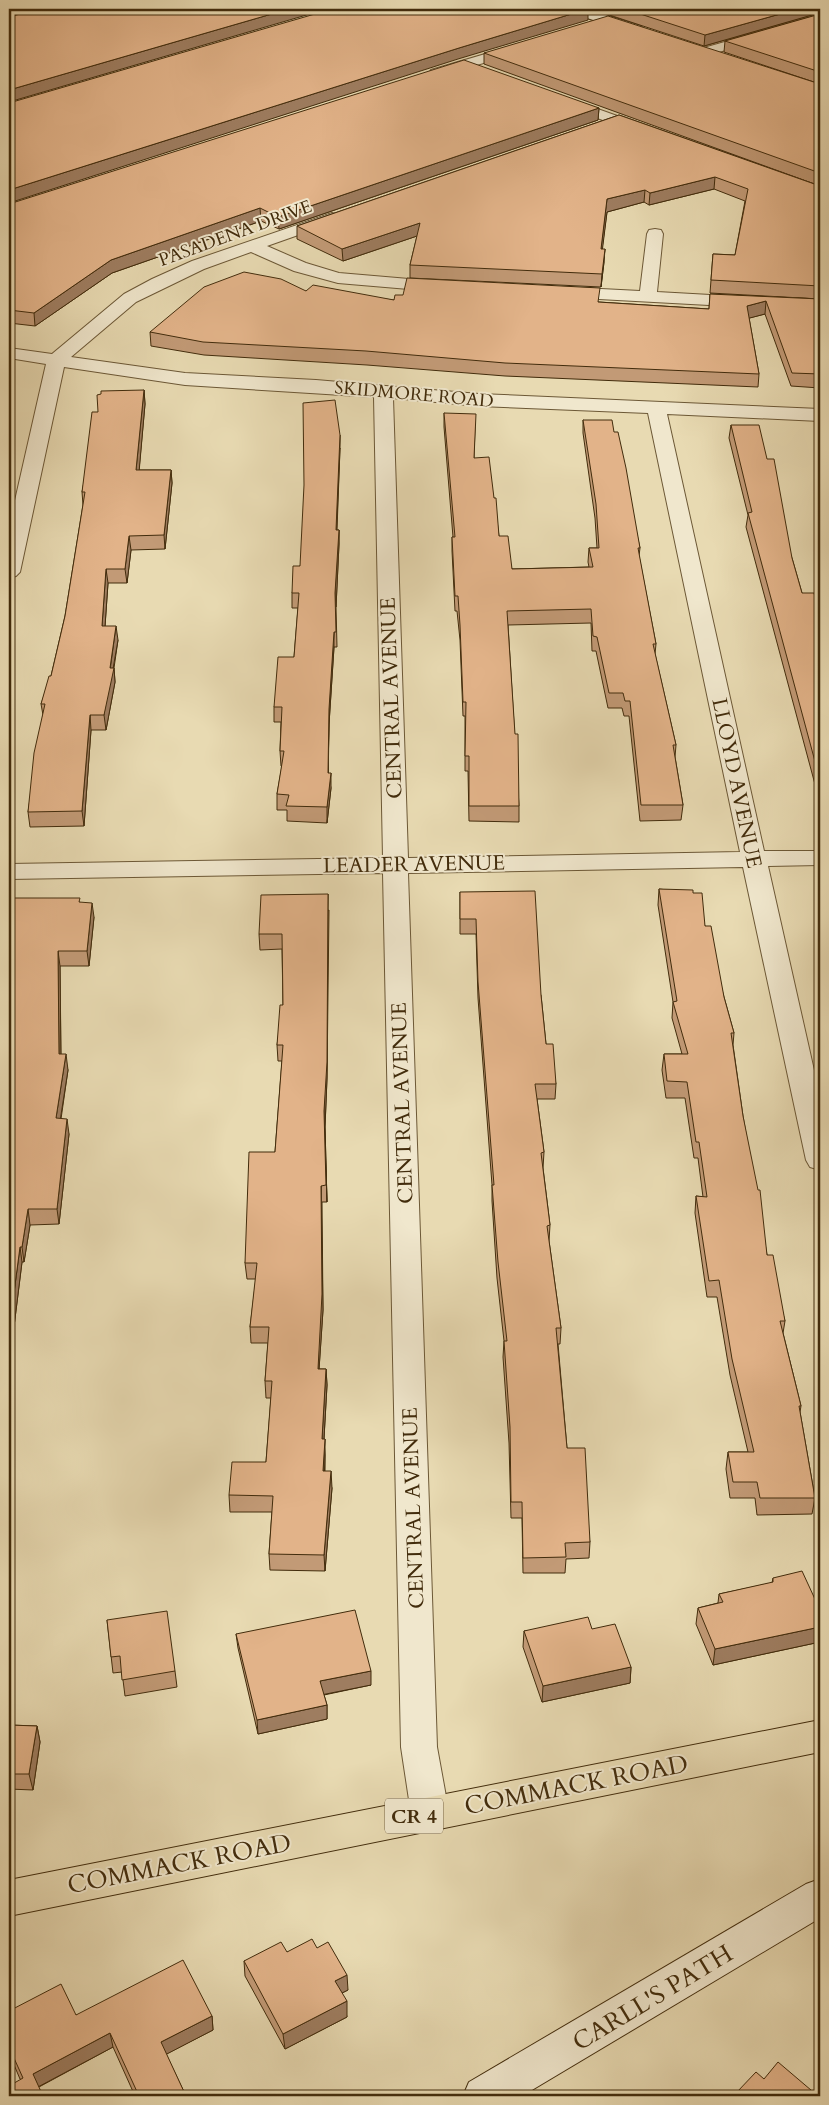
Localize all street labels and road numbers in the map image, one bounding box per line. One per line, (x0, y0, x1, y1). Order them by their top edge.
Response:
street label: PASADENA DRIVE (155, 194, 315, 273)
street label: SKIDMORE ROAD (333, 375, 495, 414)
street label: CENTRAL AVENUE (373, 597, 410, 799)
street label: LLOYD AVENUE (704, 695, 769, 871)
street label: LEADER AVENUE (323, 848, 505, 881)
street label: CENTRAL AVENUE (384, 1002, 421, 1204)
street label: CENTRAL AVENUE (395, 1407, 432, 1609)
street label: COMMACK ROAD (461, 1747, 691, 1823)
road number: CR 4 (385, 1798, 443, 1834)
street label: COMMACK ROAD (64, 1826, 294, 1902)
street label: CARLL'S PATH (566, 1937, 739, 2059)

